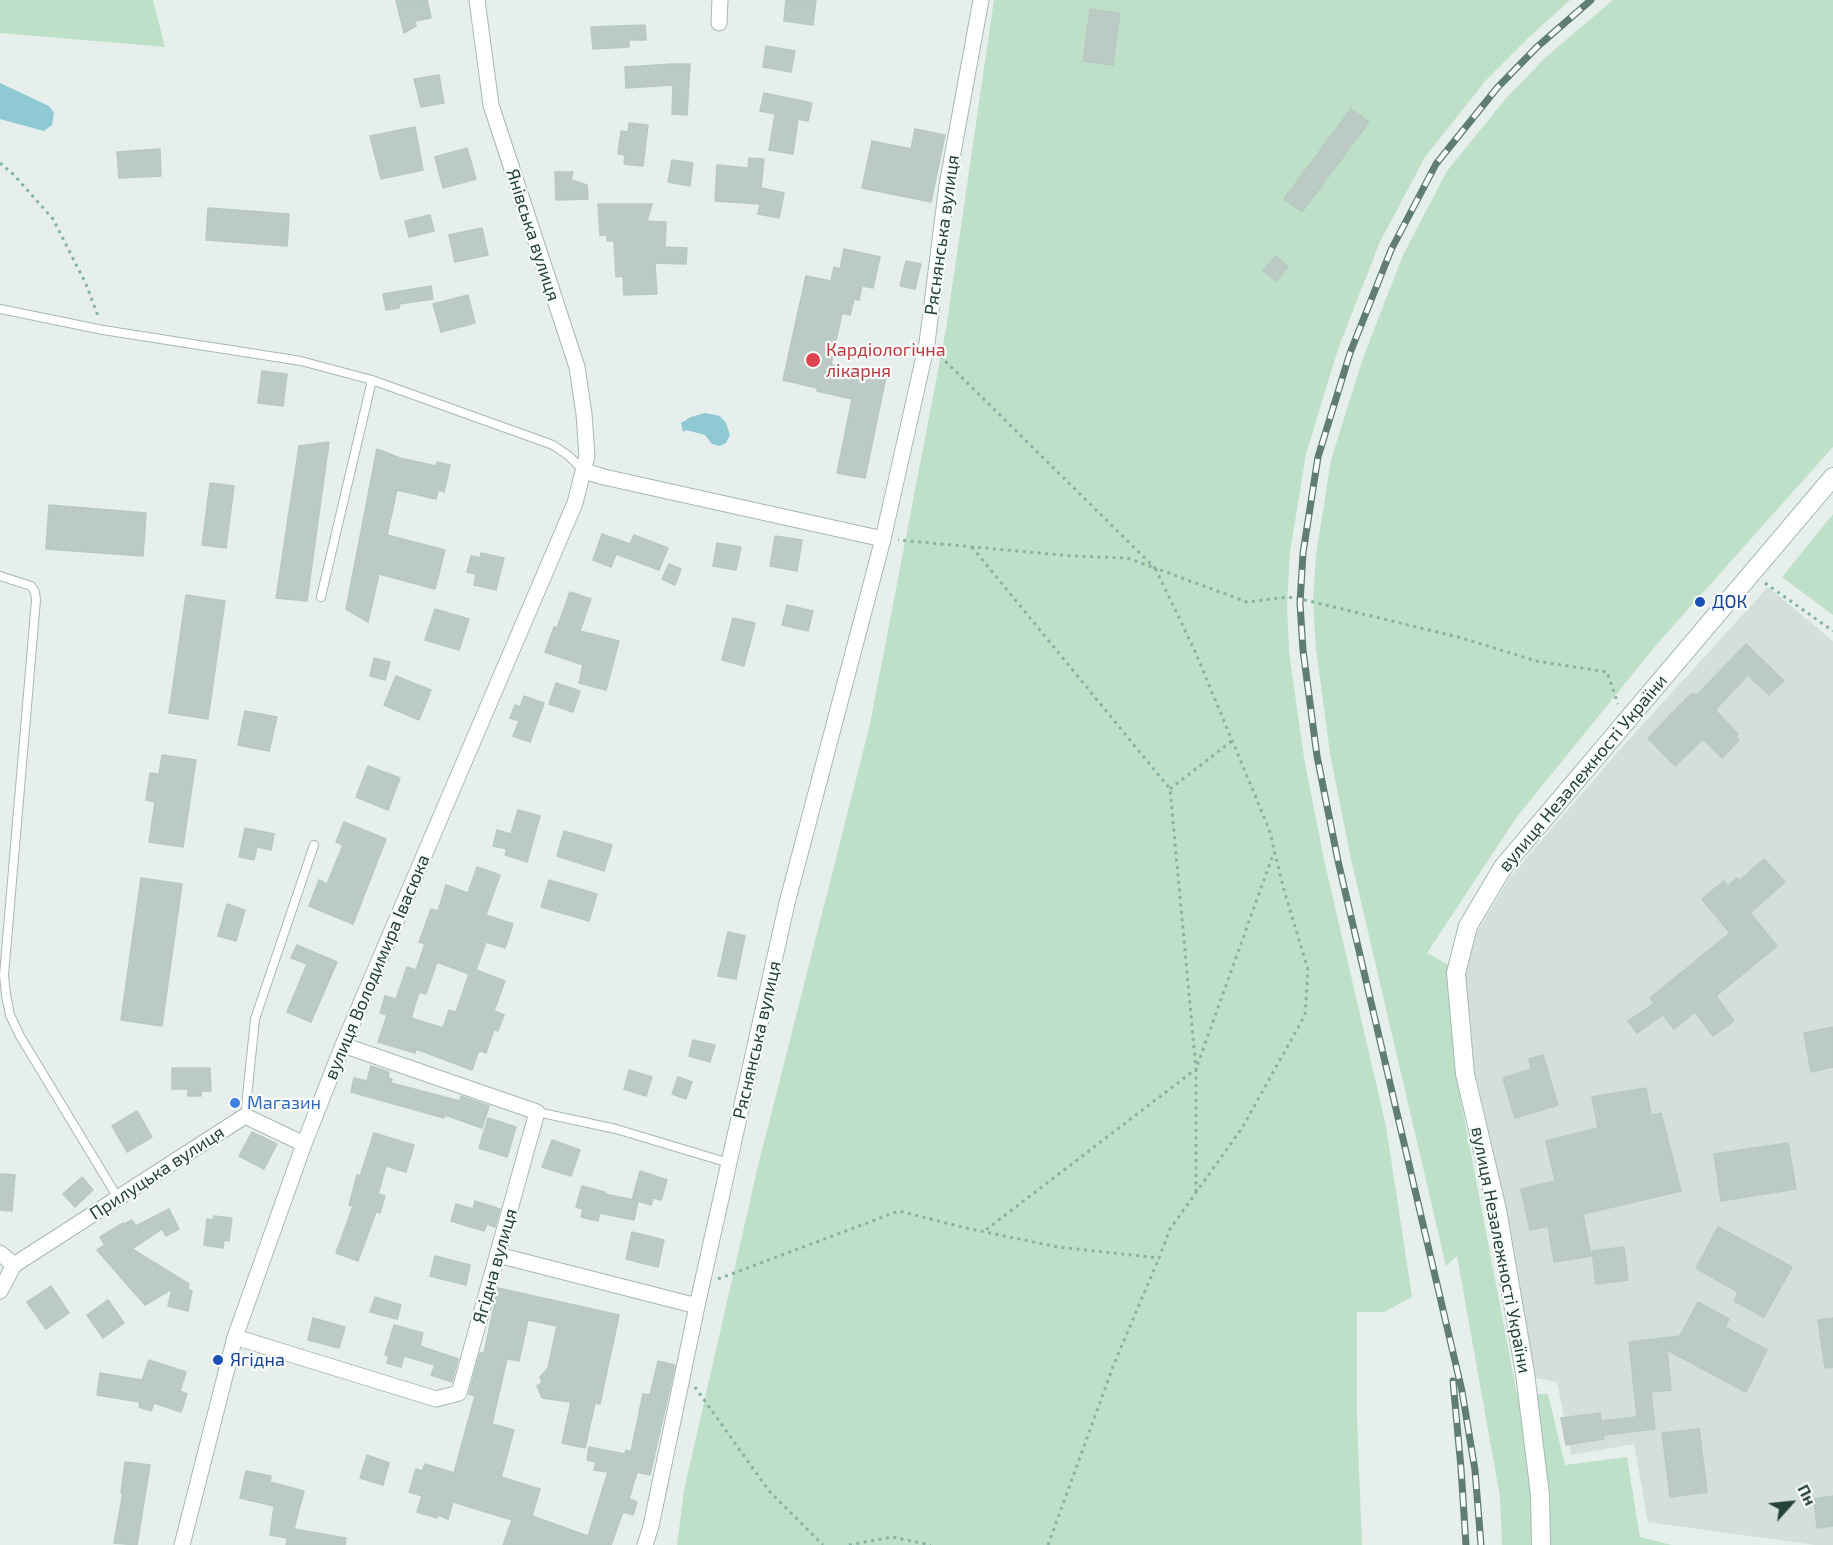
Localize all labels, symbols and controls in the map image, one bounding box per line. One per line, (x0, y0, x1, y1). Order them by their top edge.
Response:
street label: Ряснянська вулиця (920, 153, 964, 317)
street label: Янівська вулиця (501, 166, 565, 304)
place label: Кардіологічна лікарня (826, 339, 946, 382)
marker: Кардіологічна лікарня (804, 351, 822, 369)
place label: ДОК (1712, 591, 1747, 613)
marker: ДОК (1693, 595, 1707, 609)
street label: вулиця Незалежності України (1494, 670, 1672, 876)
street label: вулиця Володимира Івасюка (320, 851, 434, 1083)
street label: Ряснянська вулиця (728, 959, 786, 1121)
place label: Магазин (247, 1092, 321, 1114)
marker: Магазин (228, 1096, 242, 1110)
street label: Прилуцька вулиця (86, 1121, 228, 1225)
street label: вулиця Незалежності України (1466, 1125, 1536, 1375)
street label: Ягідна вулиця (468, 1206, 522, 1326)
place label: Ягідна (230, 1349, 285, 1371)
marker: Ягідна (211, 1353, 225, 1367)
north arrow (1761, 1473, 1821, 1533)
text: Пн (1794, 1481, 1821, 1508)

